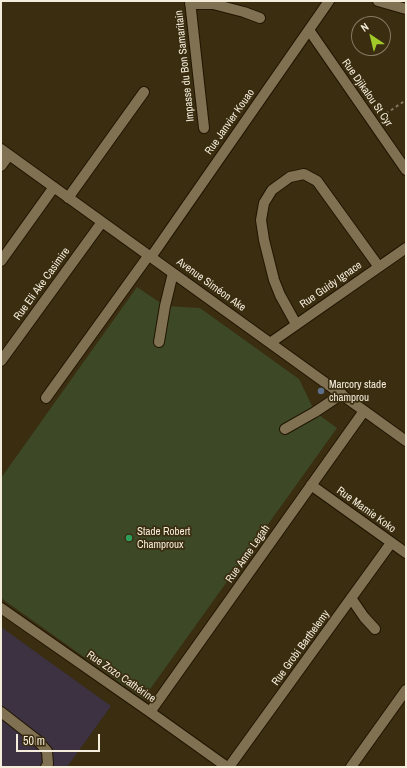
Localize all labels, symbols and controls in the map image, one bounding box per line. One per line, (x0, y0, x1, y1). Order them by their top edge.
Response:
street label: Impasse du Bon Samaritain (173, 10, 197, 122)
north arrow (351, 16, 391, 56)
text: N (358, 19, 371, 35)
street label: Rue Djikalou St Cyr (339, 57, 395, 129)
street label: Rue Janvier Kouao (202, 87, 258, 157)
street label: Rue Eli Ake Casimire (11, 245, 73, 323)
street label: Avenue Siméon Ake (174, 256, 248, 314)
street label: Rue Guidy Ignace (297, 259, 365, 311)
place label: Marcory stade champrou (329, 378, 386, 404)
marker: Marcory stade champrou (316, 386, 326, 396)
street label: Rue Mamie Koko (334, 484, 398, 536)
street label: Rue Anne Legah (223, 522, 273, 586)
place label: Stade Robert Champroux (137, 525, 190, 551)
marker: Stade Robert Champroux (124, 533, 134, 543)
street label: Rue Grobi Barthelemy (269, 608, 333, 688)
street label: Rue Zozo Cathérine (84, 648, 158, 706)
scale bar (18, 726, 102, 752)
text: 50 m (23, 733, 45, 749)

